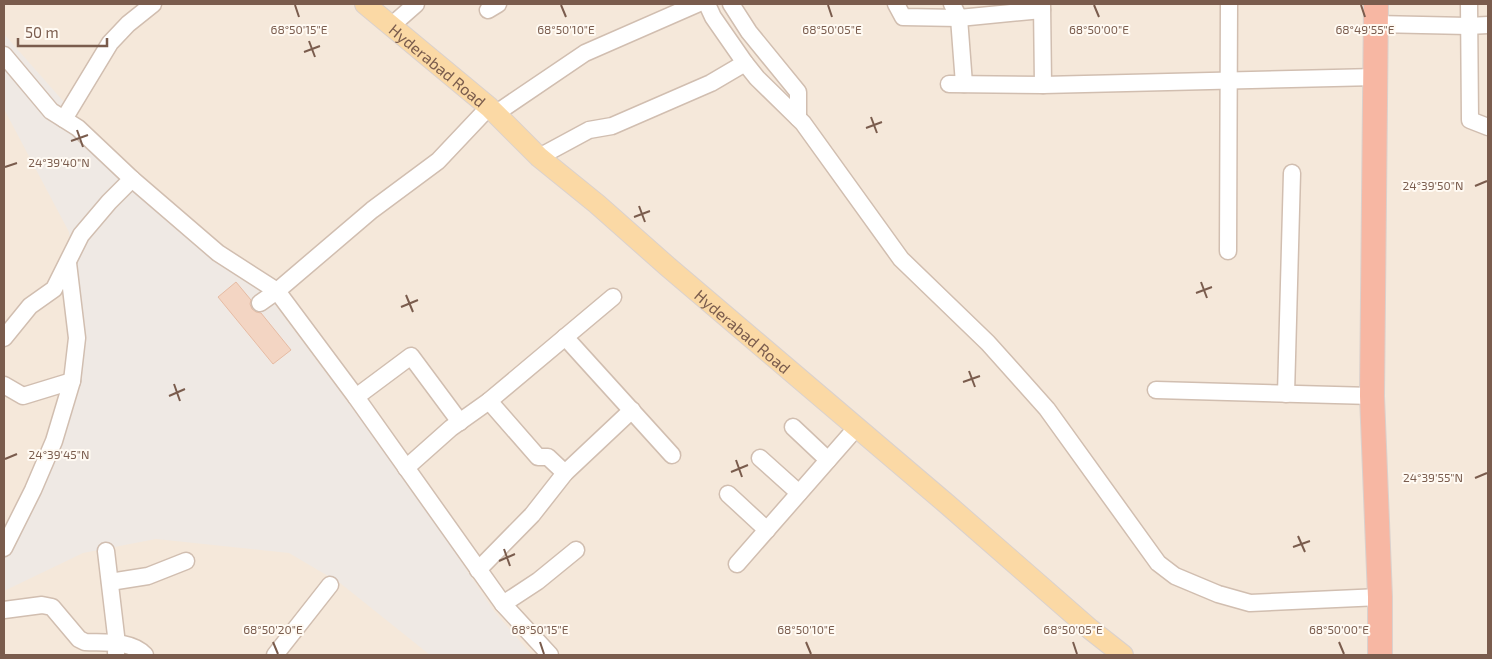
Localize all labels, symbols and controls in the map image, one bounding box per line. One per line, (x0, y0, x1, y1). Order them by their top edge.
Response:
scale bar (18, 15, 106, 47)
street label: Hyderabad Road (386, 19, 490, 110)
text: 68°50'15"E (271, 22, 328, 36)
text: 68°50'10"E (537, 22, 595, 36)
text: 68°50'05"E (802, 22, 862, 36)
text: 68°50'00"E (1069, 22, 1129, 36)
text: 68°49'55"E (1335, 22, 1395, 36)
text: 50 m (25, 23, 59, 41)
text: 24°39'40"N (28, 155, 90, 169)
text: 24°39'50"N (1403, 178, 1463, 192)
street label: Hyderabad Road (691, 285, 795, 377)
text: 24°39'45"N (29, 447, 89, 461)
text: 24°39'55"N (1403, 470, 1463, 484)
text: 68°50'20"E (243, 622, 303, 636)
text: 68°50'15"E (512, 622, 569, 636)
text: 68°50'10"E (777, 622, 835, 636)
text: 68°50'05"E (1043, 622, 1103, 636)
text: 68°50'00"E (1309, 622, 1369, 636)

